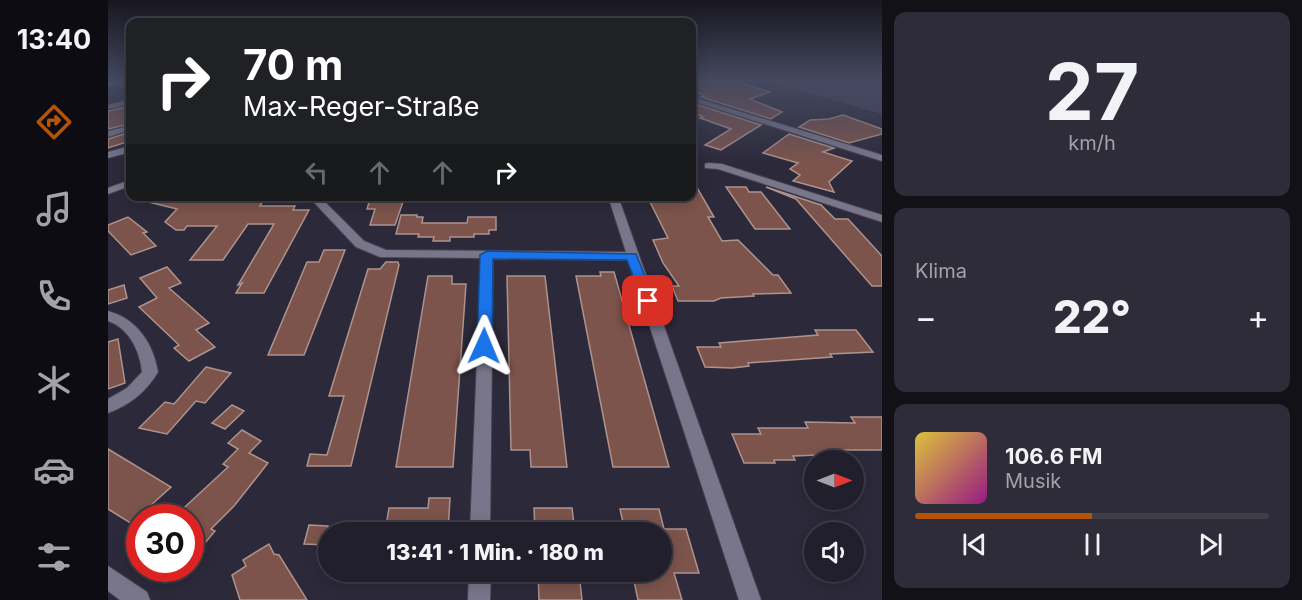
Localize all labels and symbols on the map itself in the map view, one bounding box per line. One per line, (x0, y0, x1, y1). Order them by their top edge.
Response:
pin (622, 275, 673, 326)
position arrow (452, 314, 516, 378)
north arrow (804, 450, 864, 510)
speed limit sign: 30 (126, 504, 204, 582)

